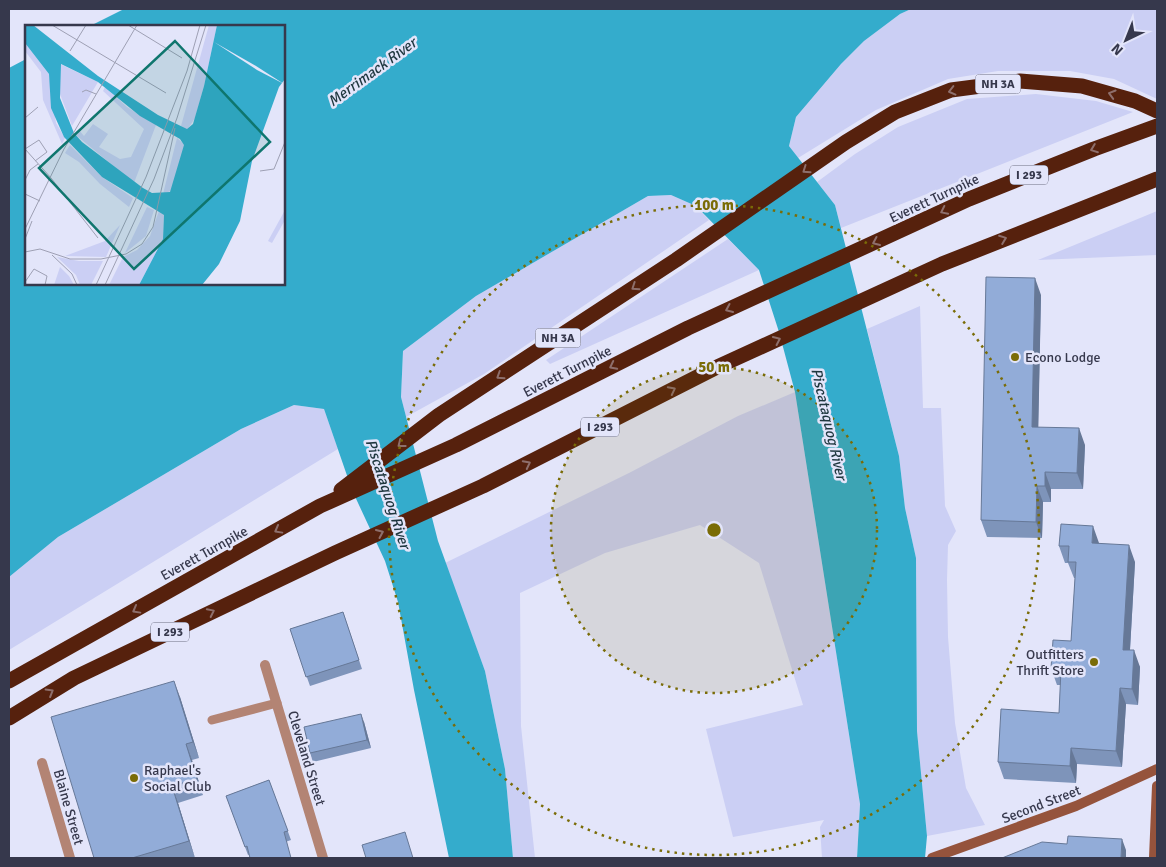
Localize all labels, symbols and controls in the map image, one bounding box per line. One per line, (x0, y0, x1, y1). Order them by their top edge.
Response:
north arrow (1101, 15, 1151, 65)
inset map (25, 25, 285, 285)
water label: Merrimack River (324, 32, 422, 110)
text: N (1108, 40, 1127, 59)
road number: NH 3A (976, 74, 1020, 94)
one-way arrow (947, 85, 956, 96)
one-way arrow (1107, 89, 1116, 100)
one-way arrow (1090, 143, 1099, 153)
one-way arrow (802, 164, 812, 173)
road number: I 293 (1010, 166, 1048, 184)
street label: Everett Turnpike (887, 170, 982, 227)
text: 100 m (694, 196, 734, 214)
one-way arrow (940, 205, 949, 215)
one-way arrow (999, 235, 1007, 245)
one-way arrow (873, 236, 882, 246)
one-way arrow (631, 280, 640, 290)
one-way arrow (725, 303, 734, 314)
road number: NH 3A (536, 328, 580, 348)
one-way arrow (772, 335, 781, 346)
street label: Everett Turnpike (520, 342, 614, 401)
place label: Econo Lodge (1025, 349, 1101, 366)
marker: Econo Lodge (1009, 351, 1021, 363)
text: 50 m (698, 358, 730, 376)
one-way arrow (609, 360, 618, 370)
water label: Piscataquog River (807, 366, 851, 484)
one-way arrow (496, 370, 505, 380)
one-way arrow (666, 386, 675, 396)
road number: I 293 (581, 418, 619, 437)
water label: Piscataquog River (362, 437, 415, 553)
one-way arrow (398, 439, 407, 447)
one-way arrow (522, 460, 531, 470)
centre of rings (705, 521, 723, 539)
street label: Everett Turnpike (158, 523, 251, 584)
one-way arrow (274, 524, 283, 534)
one-way arrow (375, 528, 384, 539)
one-way arrow (132, 604, 141, 614)
one-way arrow (206, 608, 215, 618)
road number: I 293 (151, 622, 189, 642)
place label: Outfitters Thrift Store (1016, 646, 1084, 679)
marker: Outfitters Thrift Store (1088, 656, 1100, 668)
one-way arrow (45, 689, 54, 699)
street label: Cleveland Street (284, 709, 329, 808)
place label: Raphael's Social Club (144, 762, 211, 795)
street label: Blaine Street (50, 767, 87, 847)
marker: Raphael's Social Club (128, 772, 140, 784)
street label: Second Street (999, 782, 1083, 827)

